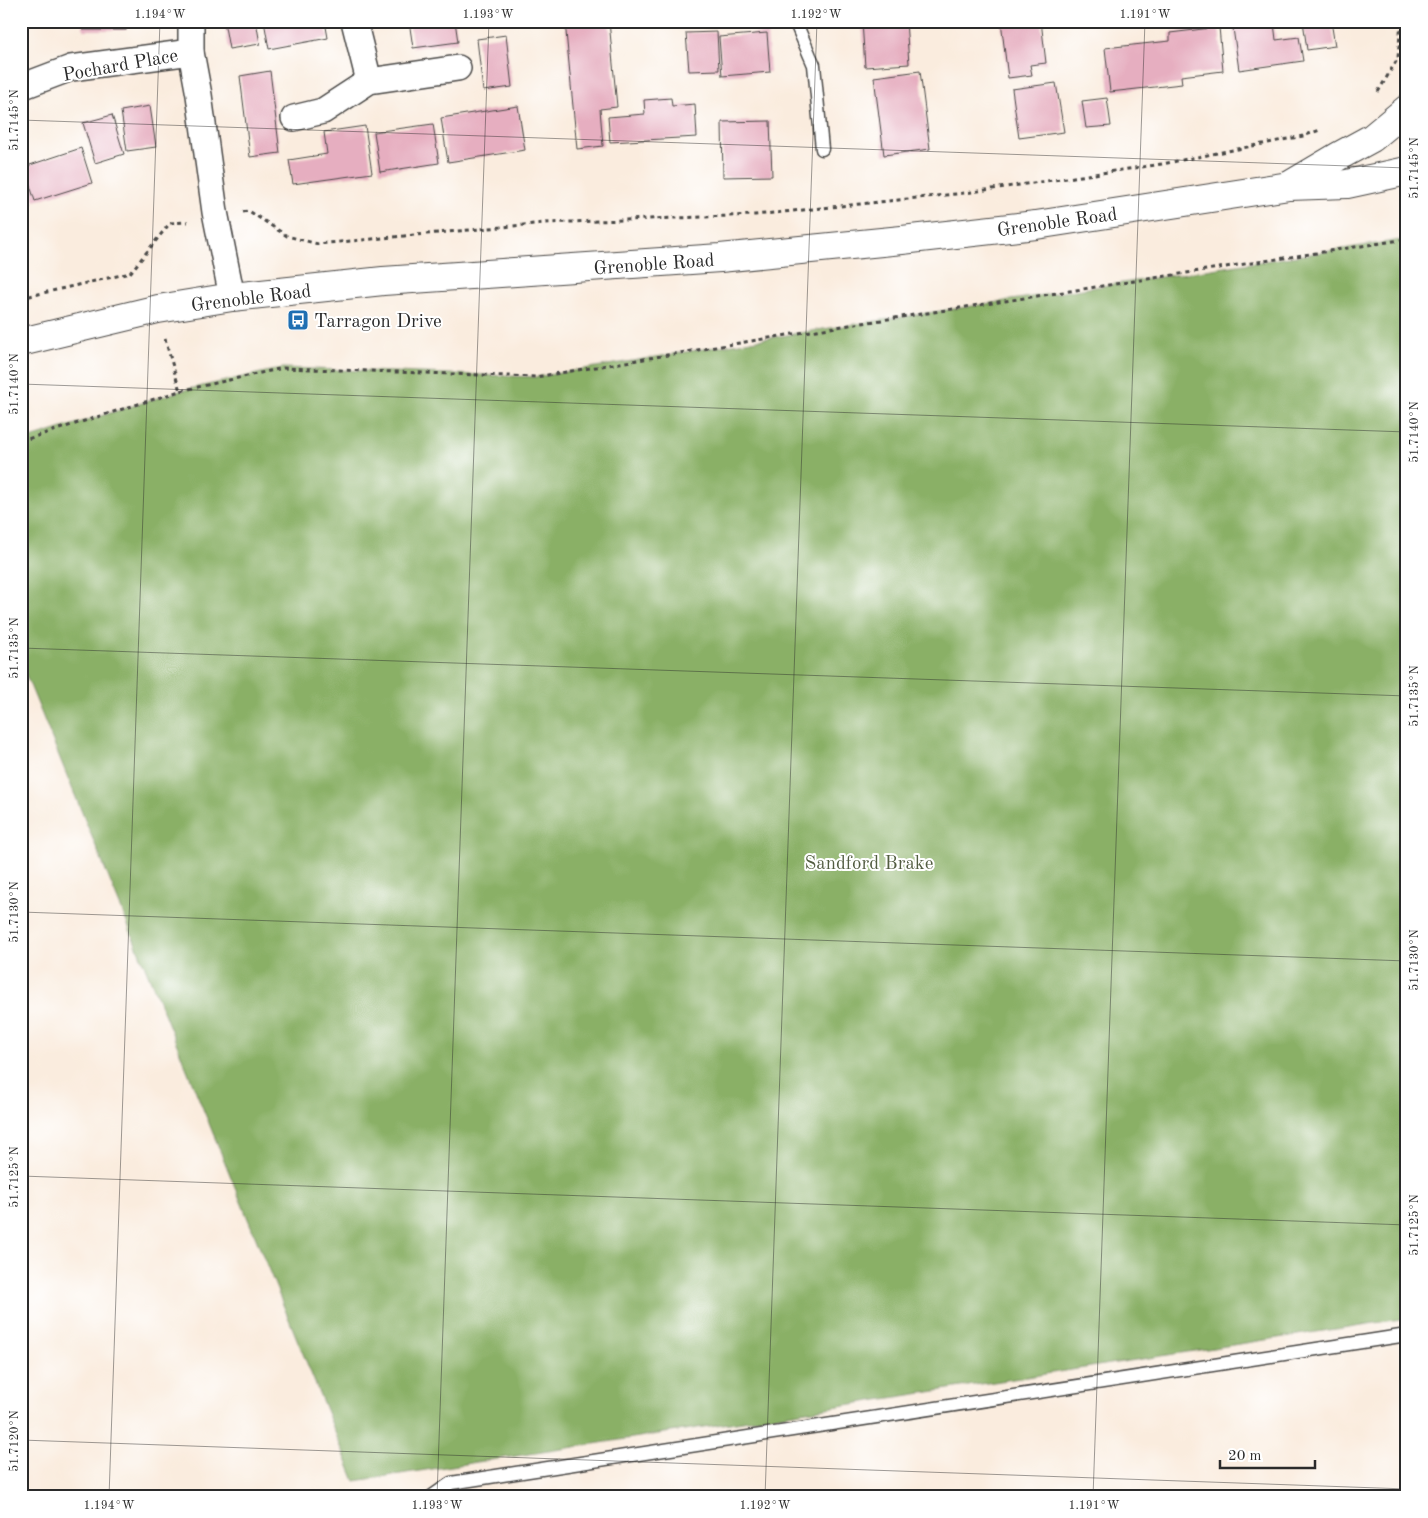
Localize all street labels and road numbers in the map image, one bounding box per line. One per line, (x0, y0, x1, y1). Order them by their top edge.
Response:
street label: Pochard Place (61, 47, 180, 86)
street label: Grenoble Road (996, 206, 1119, 241)
street label: Grenoble Road (593, 252, 715, 279)
street label: Grenoble Road (190, 283, 313, 316)

